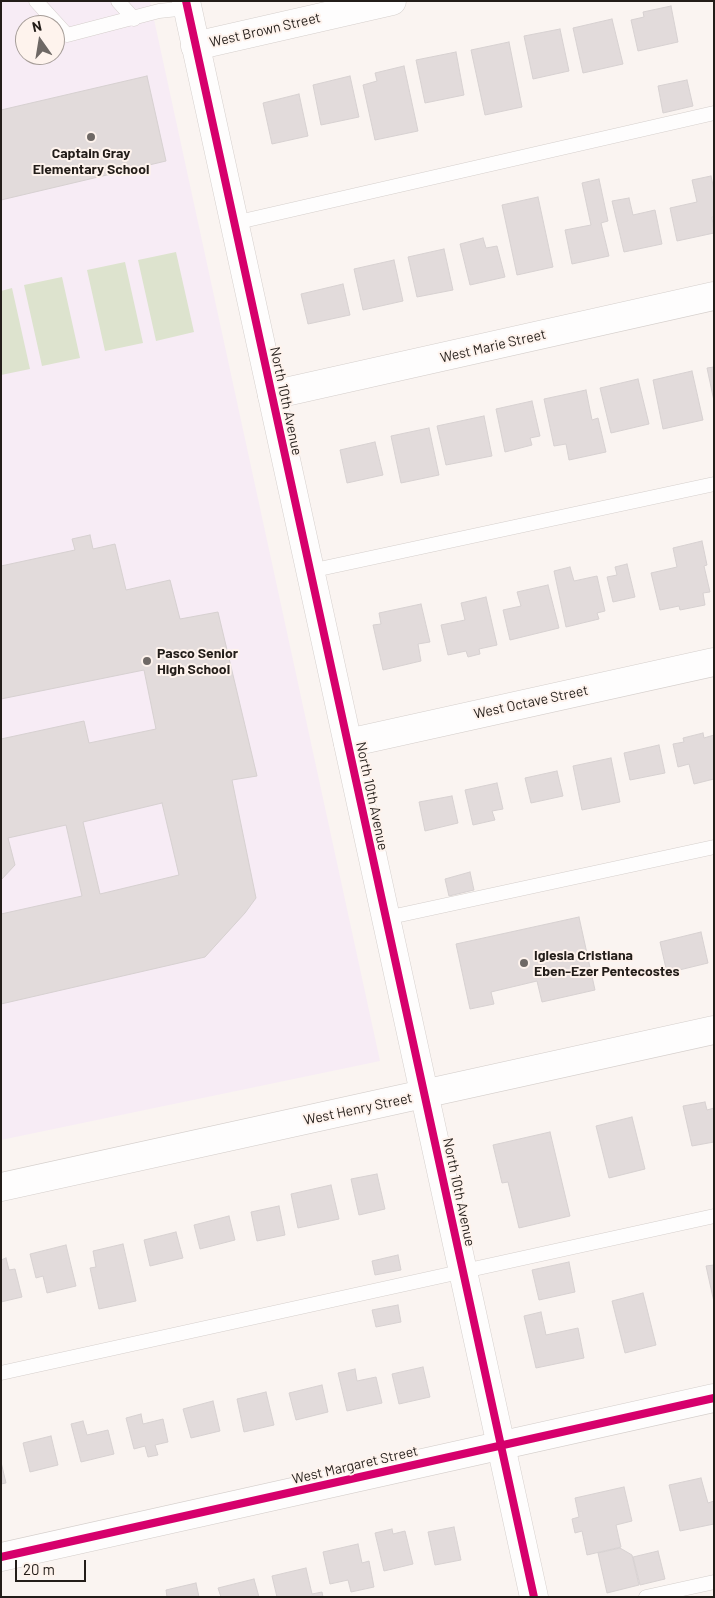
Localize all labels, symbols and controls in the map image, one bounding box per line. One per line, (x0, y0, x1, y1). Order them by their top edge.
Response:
street label: West Brown Street (208, 9, 322, 51)
north arrow (15, 15, 65, 65)
text: N (30, 17, 43, 35)
marker: Captain Gray Elementary School (85, 131, 97, 143)
place label: Captain Gray Elementary School (33, 145, 149, 178)
street label: West Marie Street (439, 326, 547, 366)
street label: North 10th Avenue (266, 345, 306, 457)
place label: Pasco Senior High School (157, 645, 238, 678)
marker: Pasco Senior High School (141, 655, 153, 667)
street label: West Octave Street (472, 682, 590, 722)
street label: North 10th Avenue (352, 740, 392, 852)
place label: Iglesia Cristiana Eben-Ezer Pentecostes (534, 947, 680, 980)
marker: Iglesia Cristiana Eben-Ezer Pentecostes (518, 957, 530, 969)
street label: West Henry Street (302, 1089, 414, 1129)
street label: North 10th Avenue (439, 1136, 479, 1248)
street label: West Margaret Street (290, 1442, 420, 1488)
scale bar (18, 1550, 89, 1582)
text: 20 m (23, 1560, 55, 1578)

